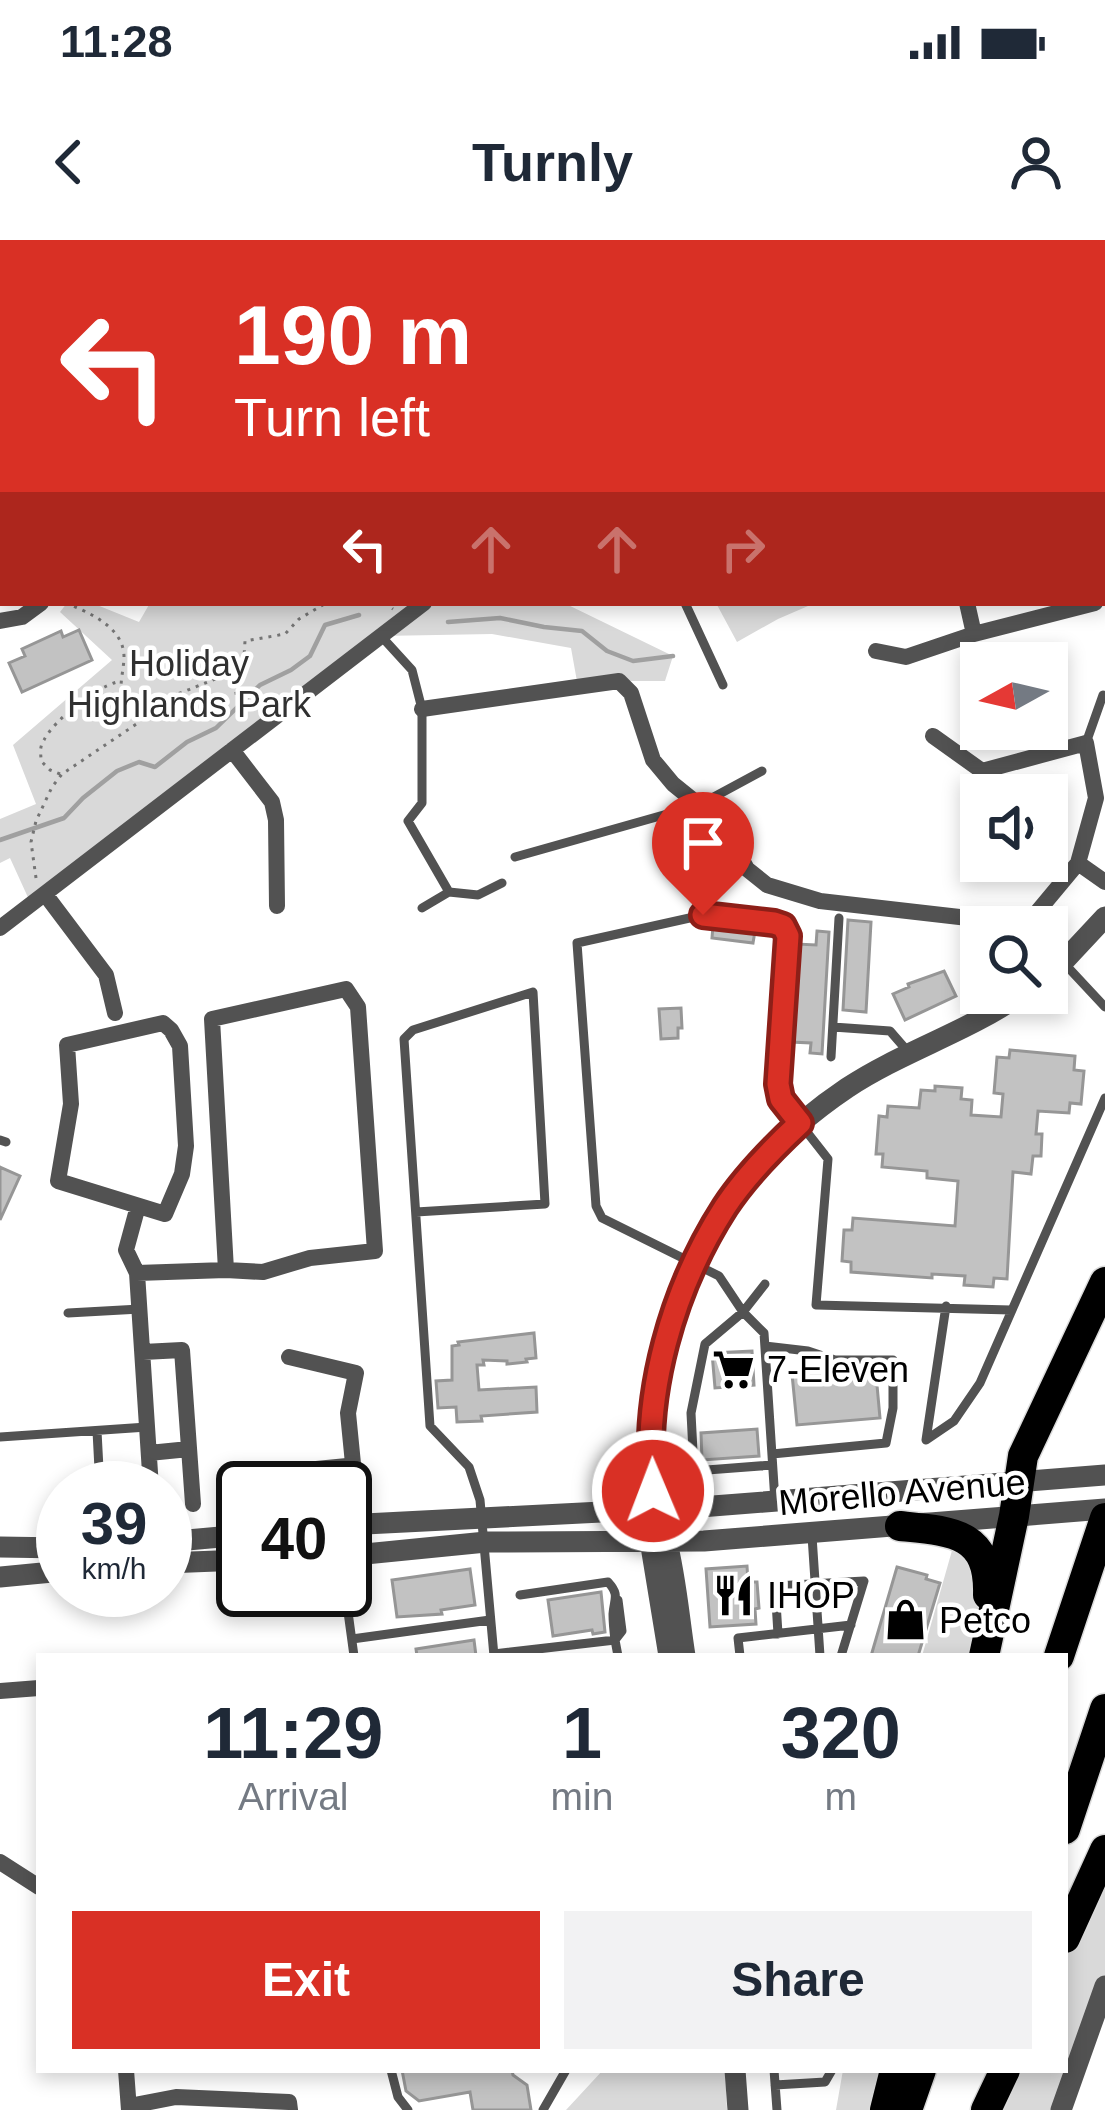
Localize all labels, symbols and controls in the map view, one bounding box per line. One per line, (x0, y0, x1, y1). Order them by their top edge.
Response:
text: 11:28 (60, 16, 173, 67)
icon: back (36, 129, 102, 195)
icon: person (1003, 129, 1069, 195)
text: Turnly (472, 132, 633, 192)
icon: left (36, 288, 192, 444)
text: 190 m (234, 288, 472, 382)
text: Turn left (234, 387, 430, 447)
icon: left (332, 516, 398, 582)
icon: ahead (458, 516, 524, 582)
icon: ahead (584, 516, 650, 582)
icon: right (710, 516, 776, 582)
north arrow (960, 642, 1068, 750)
map controls (960, 642, 1068, 1014)
park label: Holiday Highlands Park (67, 643, 312, 725)
button: sound (960, 774, 1068, 882)
pin (652, 792, 754, 915)
icon: arrive (670, 810, 736, 876)
button: search (960, 906, 1068, 1014)
supermarket icon: 7-Eleven (710, 1346, 756, 1392)
place label: 7-Eleven (767, 1349, 909, 1390)
position arrow (590, 1428, 716, 1554)
speed limit sign: 40 (216, 1461, 372, 1617)
street label: Morello Avenue (777, 1461, 1027, 1523)
text: 39 (81, 1490, 147, 1557)
text: km/h (81, 1552, 147, 1585)
restaurant icon: IHOP (710, 1572, 756, 1618)
place label: IHOP (767, 1575, 855, 1616)
shop icon: Petco (882, 1597, 928, 1643)
place label: Petco (939, 1600, 1031, 1641)
text: 11:29 (203, 1693, 383, 1773)
text: 1 (562, 1693, 602, 1773)
text: 320 (781, 1693, 901, 1773)
text: Arrival (238, 1775, 349, 1818)
text: min (551, 1775, 613, 1818)
text: m (824, 1775, 857, 1818)
button: Exit (72, 1911, 540, 2049)
button: Share (564, 1911, 1032, 2049)

